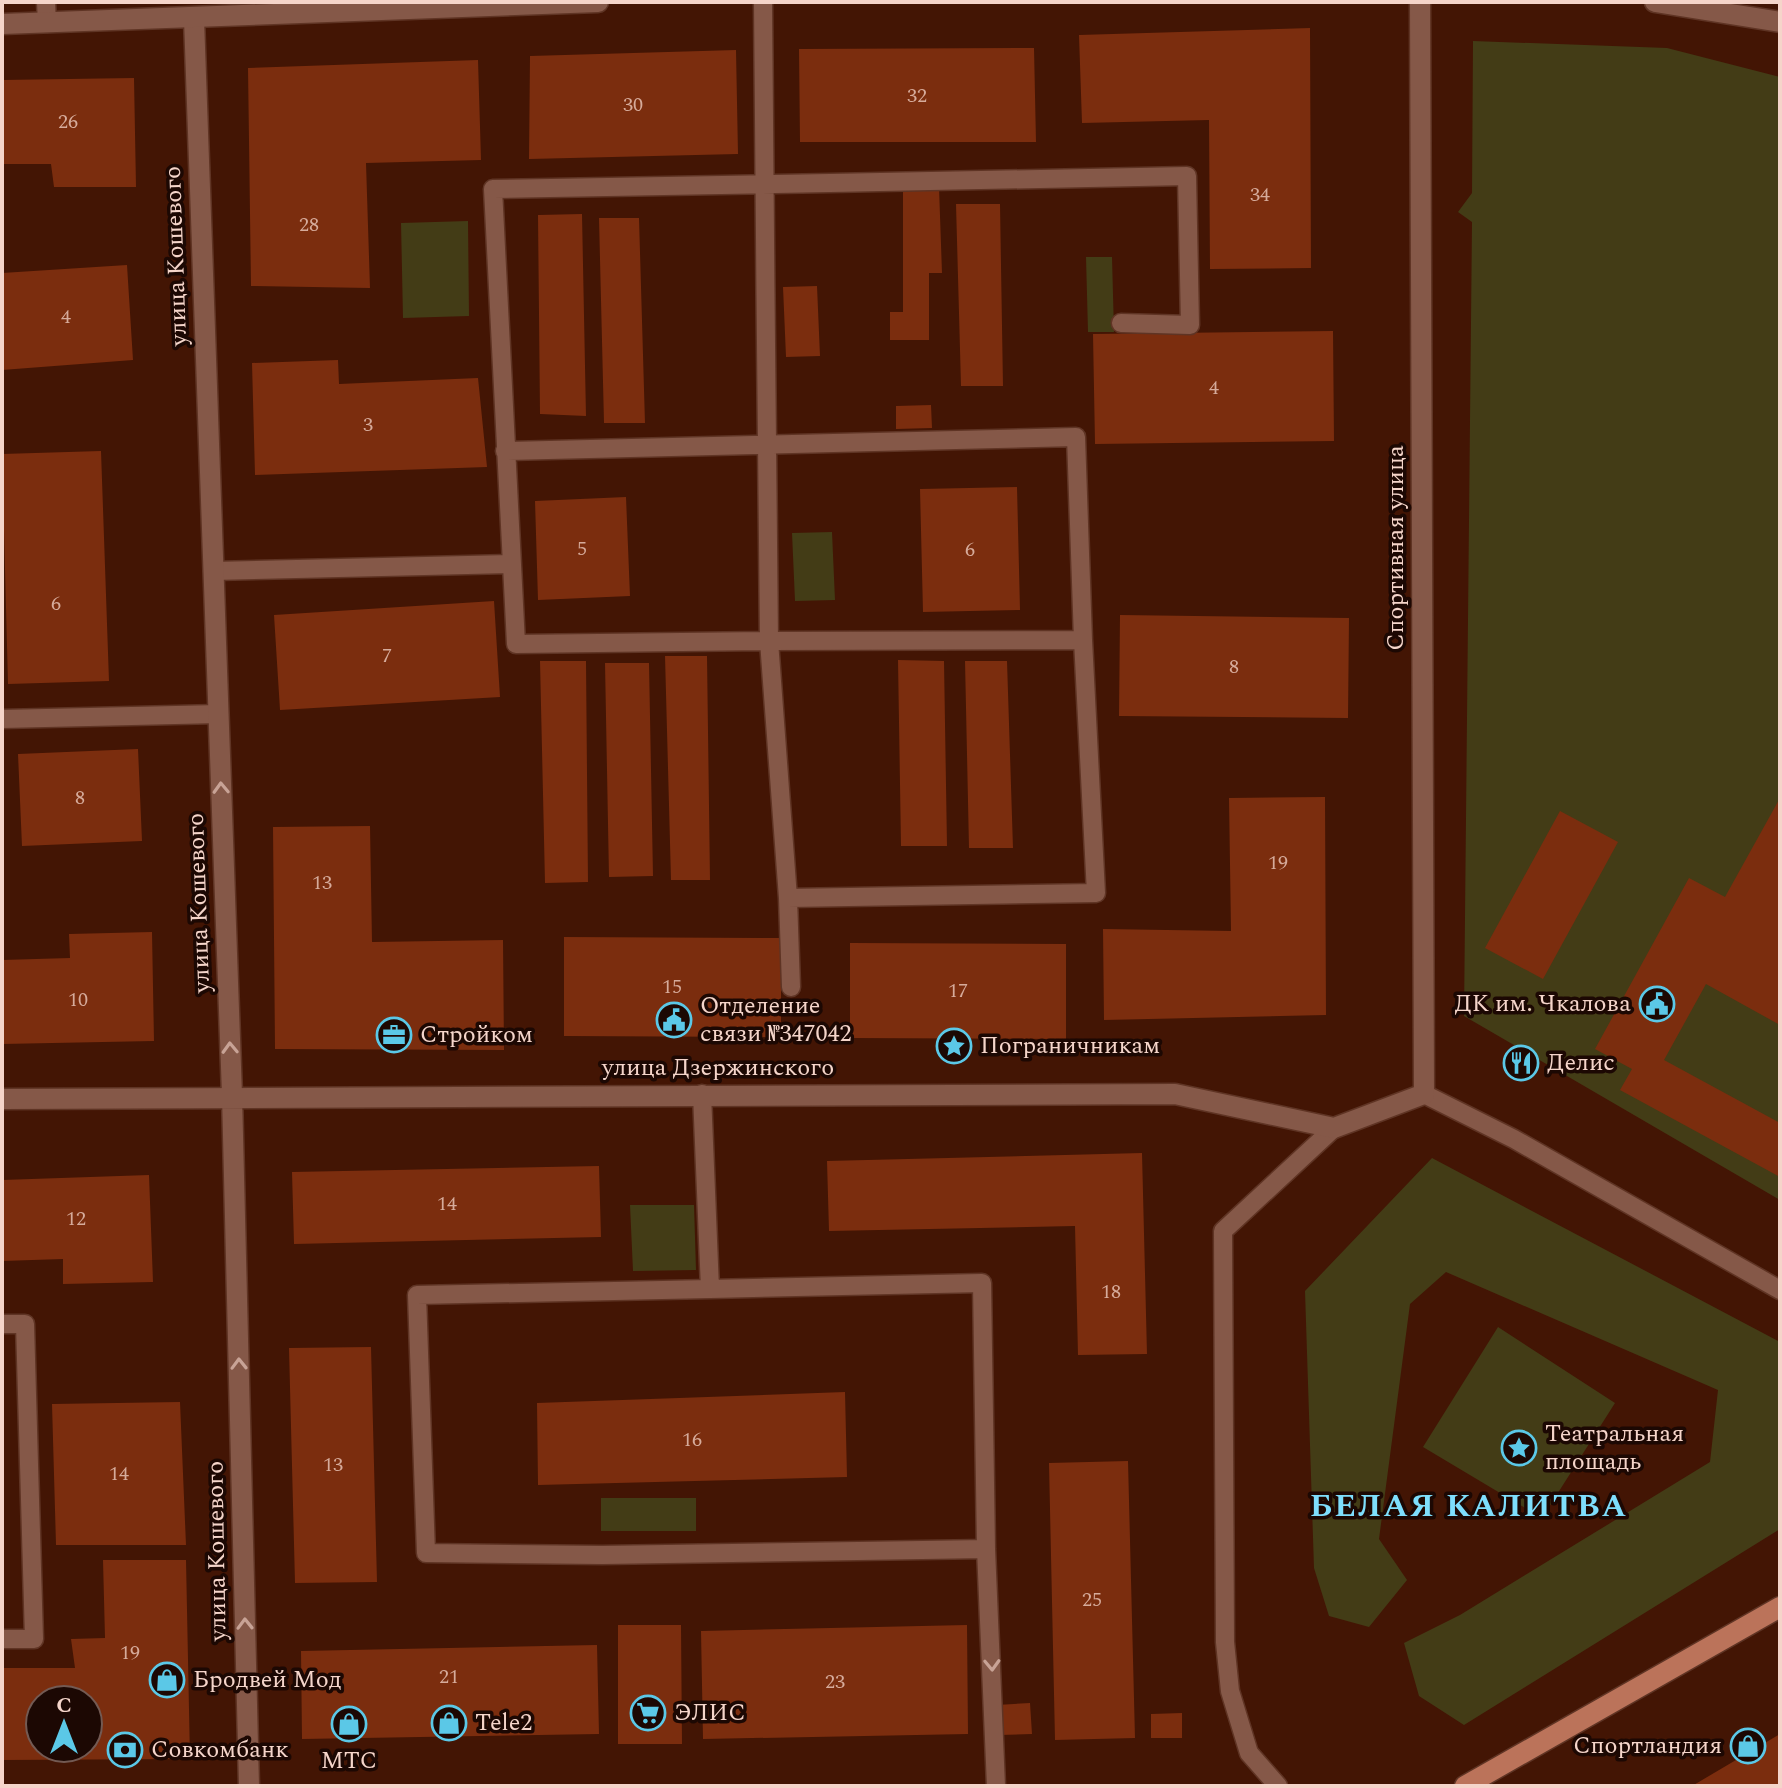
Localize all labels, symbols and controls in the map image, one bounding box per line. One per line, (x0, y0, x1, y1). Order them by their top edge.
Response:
house number: 32 (907, 81, 927, 111)
house number: 30 (623, 90, 643, 120)
house number: 26 (58, 107, 78, 137)
street label: улица Кошевого (155, 165, 197, 348)
house number: 34 (1250, 180, 1270, 210)
house number: 28 (299, 210, 319, 240)
house number: 4 (61, 302, 71, 332)
house number: 4 (1209, 373, 1219, 403)
house number: 3 (363, 410, 373, 440)
street label: Спортивная улица (1378, 445, 1414, 651)
house number: 5 (577, 534, 587, 564)
house number: 6 (965, 535, 975, 565)
house number: 6 (51, 589, 61, 619)
house number: 7 (382, 641, 392, 671)
house number: 8 (1229, 652, 1239, 682)
one-way arrow (213, 781, 230, 794)
house number: 8 (75, 783, 85, 813)
street label: улица Кошевого (178, 812, 220, 995)
house number: 19 (1268, 848, 1288, 878)
house number: 13 (312, 868, 332, 898)
house number: 15 (662, 972, 682, 1002)
house number: 17 (948, 976, 968, 1006)
house number: 10 (68, 985, 88, 1015)
public building icon: ДК им. Чкалова (1638, 985, 1676, 1023)
place label: ДК им. Чкалова (1454, 986, 1631, 1022)
place label: Отделение связи №347042 (700, 988, 851, 1052)
public building icon: Отделение связи №347042 (655, 1001, 693, 1039)
office icon: Стройком (375, 1016, 413, 1054)
place label: Стройком (420, 1017, 533, 1053)
place icon: Пограничникам (935, 1027, 973, 1065)
place label: Пограничникам (980, 1028, 1160, 1064)
one-way arrow (222, 1041, 239, 1054)
restaurant icon: Делис (1502, 1044, 1540, 1082)
place label: Делис (1547, 1045, 1615, 1081)
street label: улица Дзержинского (601, 1050, 834, 1086)
house number: 14 (437, 1189, 457, 1219)
house number: 12 (66, 1204, 86, 1234)
house number: 18 (1101, 1277, 1121, 1307)
one-way arrow (230, 1357, 248, 1370)
place label: Театральная площадь (1545, 1416, 1684, 1480)
house number: 16 (682, 1425, 702, 1455)
place icon: Театральная площадь (1500, 1429, 1538, 1467)
house number: 13 (323, 1450, 343, 1480)
house number: 14 (109, 1459, 129, 1489)
street label: улица Кошевого (197, 1461, 237, 1642)
district label: БЕЛАЯ КАЛИТВА (1310, 1482, 1628, 1531)
house number: 25 (1082, 1585, 1102, 1615)
one-way arrow (236, 1617, 254, 1630)
house number: 19 (120, 1638, 140, 1668)
one-way arrow (983, 1659, 1000, 1672)
shop icon: Бродвей Мод (148, 1661, 186, 1699)
place label: Бродвей Мод (193, 1662, 342, 1698)
house number: 21 (439, 1662, 459, 1692)
house number: 23 (825, 1667, 845, 1697)
north arrow (24, 1684, 104, 1764)
text: С (56, 1689, 72, 1722)
supermarket icon: ЭЛИС (629, 1694, 667, 1732)
place label: ЭЛИС (674, 1695, 746, 1731)
shop icon: Tele2 (430, 1704, 468, 1742)
shop icon: МТС (330, 1705, 368, 1743)
place label: Tele2 (475, 1705, 532, 1741)
shop icon: Спортландия (1729, 1727, 1767, 1765)
place label: Спортландия (1573, 1728, 1722, 1764)
bank icon: Совкомбанк (106, 1731, 144, 1769)
place label: Совкомбанк (151, 1732, 289, 1768)
place label: МТС (321, 1743, 377, 1779)

